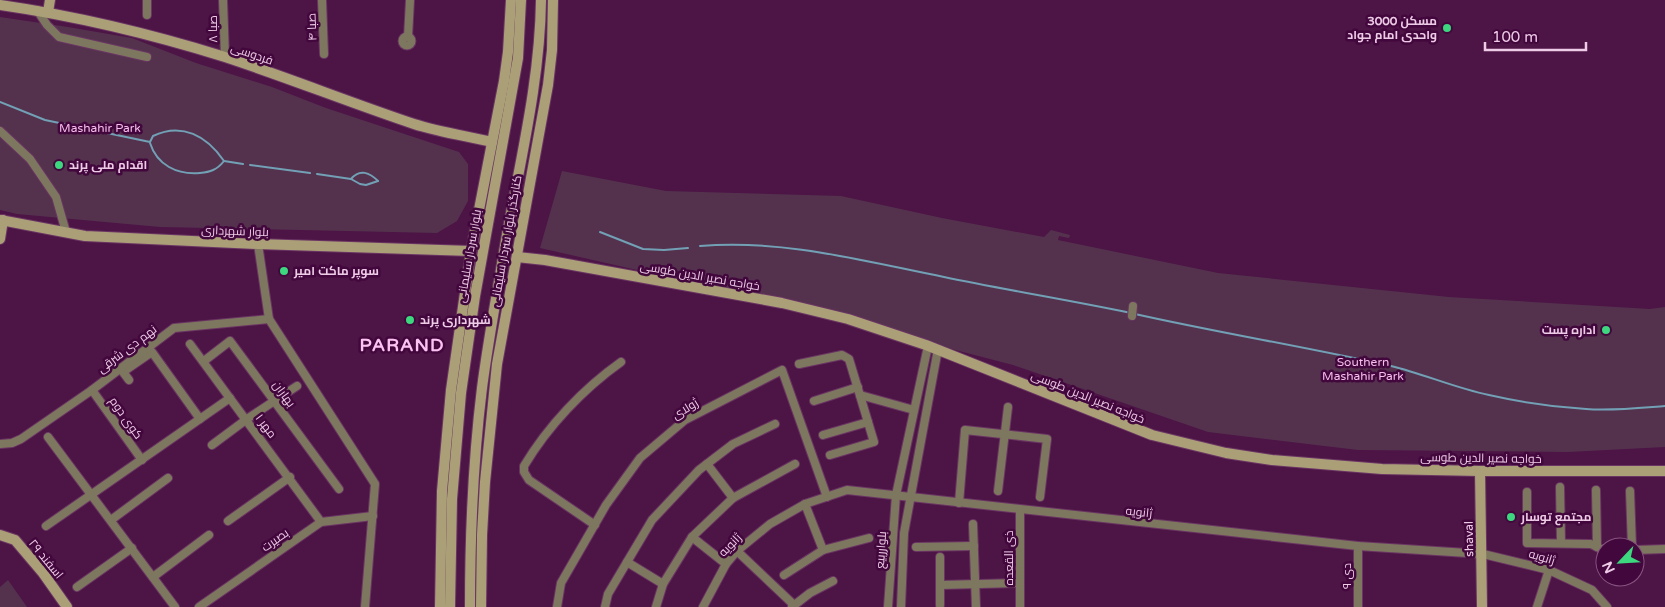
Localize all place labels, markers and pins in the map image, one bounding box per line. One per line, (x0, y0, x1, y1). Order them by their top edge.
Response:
place label: مسکن 3000 واحدی امام جواد (1347, 14, 1437, 43)
marker: مسکن 3000 واحدی امام جواد (1441, 22, 1453, 34)
place label: اقدام ملی پرند (69, 158, 147, 174)
marker: اقدام ملی پرند (53, 159, 65, 171)
place label: سوپر ماکت امیر (293, 264, 379, 280)
marker: سوپر ماکت امیر (278, 265, 290, 277)
place label: شهرداری پرند (420, 313, 491, 329)
marker: شهرداری پرند (404, 314, 416, 326)
place label: اداره پست (1542, 323, 1596, 339)
marker: اداره پست (1600, 324, 1612, 336)
place label: مجتمع توسار (1520, 510, 1592, 526)
marker: مجتمع توسار (1505, 511, 1517, 523)

